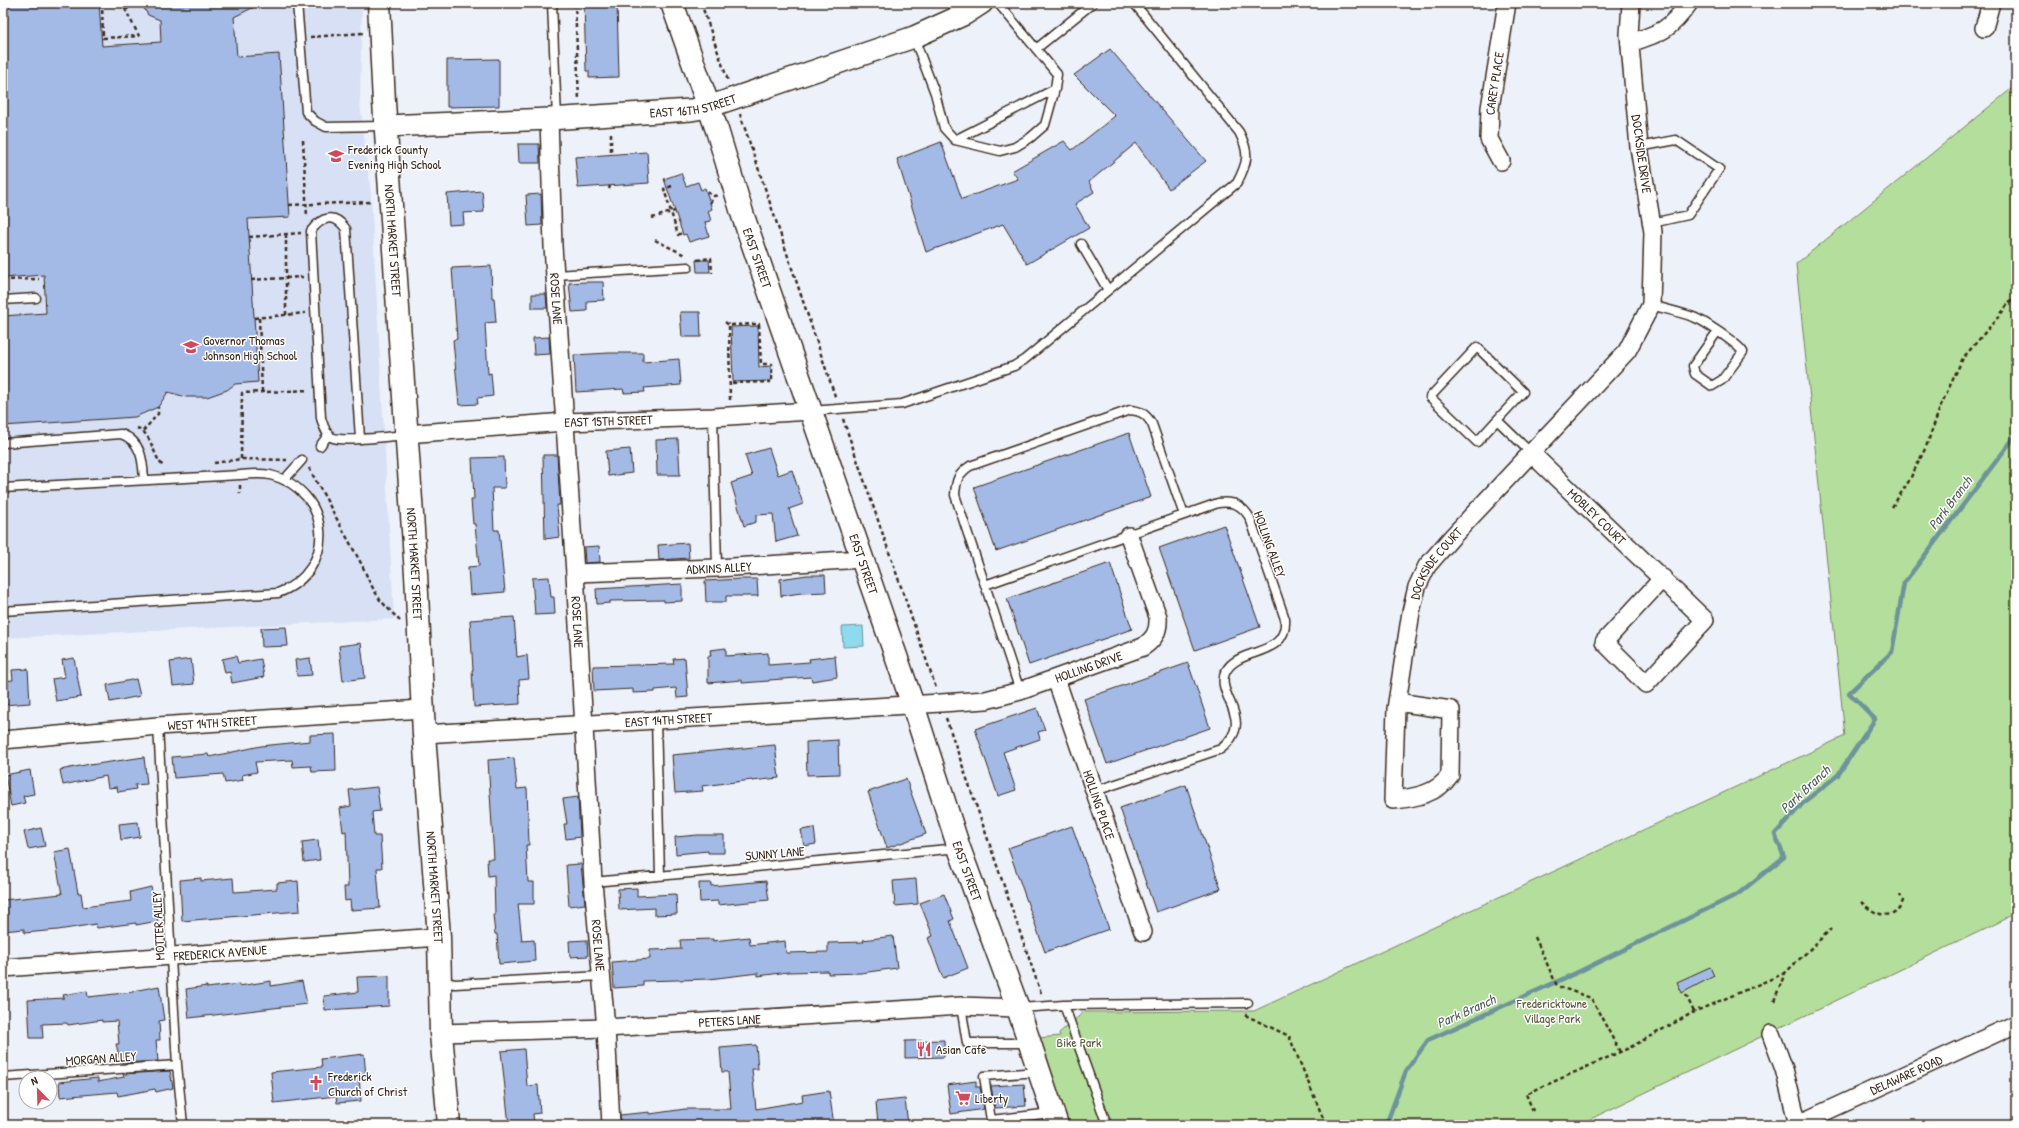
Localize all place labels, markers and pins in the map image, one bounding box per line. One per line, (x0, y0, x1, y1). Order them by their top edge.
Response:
place label: Frederick County Evening High School (347, 140, 442, 173)
school or university icon: Frederick County Evening High School (327, 147, 345, 165)
place label: Governor Thomas Johnson High School (203, 331, 298, 364)
school or university icon: Governor Thomas Johnson High School (182, 338, 200, 356)
restaurant icon: Asian Cafe (915, 1040, 933, 1058)
place label: Asian Cafe (936, 1040, 986, 1058)
place label: Frederick Church of Christ (327, 1067, 408, 1100)
church icon: Frederick Church of Christ (307, 1074, 325, 1092)
supermarket icon: Liberty (954, 1089, 972, 1107)
place label: Liberty (975, 1089, 1009, 1107)

